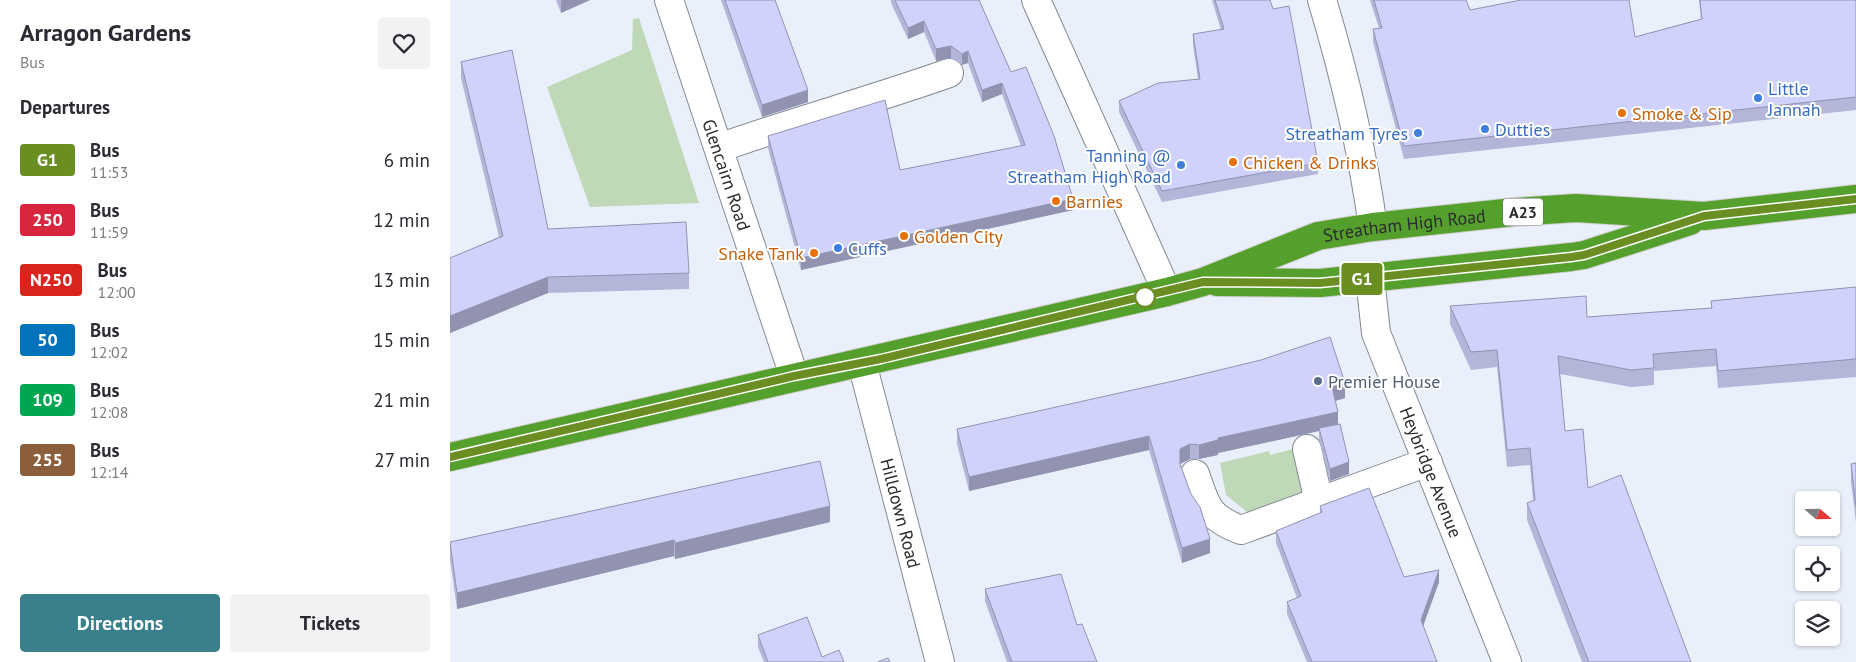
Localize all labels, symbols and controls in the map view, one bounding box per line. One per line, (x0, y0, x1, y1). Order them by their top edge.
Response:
text: Arragon Gardens (20, 17, 191, 48)
button: heart (378, 17, 430, 69)
text: Bus (20, 52, 45, 72)
place label: Little Jannah (1767, 77, 1821, 121)
marker: Little Jannah (1752, 92, 1764, 104)
text: Departures (20, 95, 110, 119)
place label: Smoke & Sip (1632, 102, 1732, 125)
marker: Smoke & Sip (1616, 107, 1628, 119)
street label: Glencairn Road (698, 116, 756, 233)
place label: Dutties (1495, 118, 1550, 141)
place label: Streatham Tyres (1285, 122, 1408, 145)
marker: Dutties (1479, 123, 1491, 135)
marker: Streatham Tyres (1412, 127, 1424, 139)
text: Bus (90, 138, 119, 162)
place label: Tanning @ Streatham High Road (1008, 144, 1171, 188)
text: G1 (37, 148, 58, 171)
text: 6 min (384, 148, 430, 172)
place label: Chicken & Drinks (1243, 151, 1377, 174)
marker: Chicken & Drinks (1227, 156, 1239, 168)
marker: Tanning @ Streatham High Road (1175, 159, 1187, 171)
text: 11:53 (90, 162, 128, 182)
place label: Barnies (1066, 190, 1123, 213)
marker: Barnies (1050, 195, 1062, 207)
text: Bus (90, 198, 119, 222)
road number: A23 (1503, 198, 1543, 226)
street label: Streatham High Road (1321, 204, 1487, 247)
text: 250 (32, 208, 63, 231)
text: 12 min (373, 208, 430, 232)
text: 11:59 (90, 222, 128, 242)
place label: Golden City (914, 225, 1004, 248)
marker: Golden City (898, 230, 910, 242)
place label: Cuffs (848, 237, 887, 260)
place label: Snake Tank (718, 242, 804, 265)
marker: Cuffs (832, 242, 844, 254)
marker: Snake Tank (808, 247, 820, 259)
text: Bus (97, 258, 127, 282)
line badge: G1 (1340, 263, 1384, 295)
text: G1 (1351, 267, 1373, 290)
text: N250 (30, 268, 72, 291)
text: 13 min (373, 268, 430, 292)
text: 12:00 (97, 282, 136, 302)
unlabelled marker (1134, 286, 1156, 308)
text: Bus (90, 318, 119, 342)
text: 50 (37, 328, 58, 351)
text: 15 min (373, 328, 430, 352)
text: 12:02 (90, 342, 128, 362)
place label: Premier House (1328, 370, 1440, 393)
marker: Premier House (1312, 375, 1324, 387)
text: Bus (90, 378, 119, 402)
text: 109 (32, 388, 63, 411)
text: 21 min (373, 388, 430, 412)
text: 12:08 (90, 402, 128, 422)
street label: Heybridge Avenue (1395, 403, 1468, 541)
text: Bus (90, 438, 119, 462)
text: 255 (32, 448, 63, 471)
text: 27 min (374, 448, 430, 472)
street label: Hilldown Road (876, 456, 926, 570)
text: 12:14 (90, 462, 128, 482)
north arrow (1795, 491, 1840, 536)
map controls (1795, 491, 1840, 646)
button: locate (1795, 546, 1840, 591)
button: Directions (20, 594, 220, 652)
button: Tickets (230, 594, 430, 652)
button: layers (1795, 601, 1840, 646)

